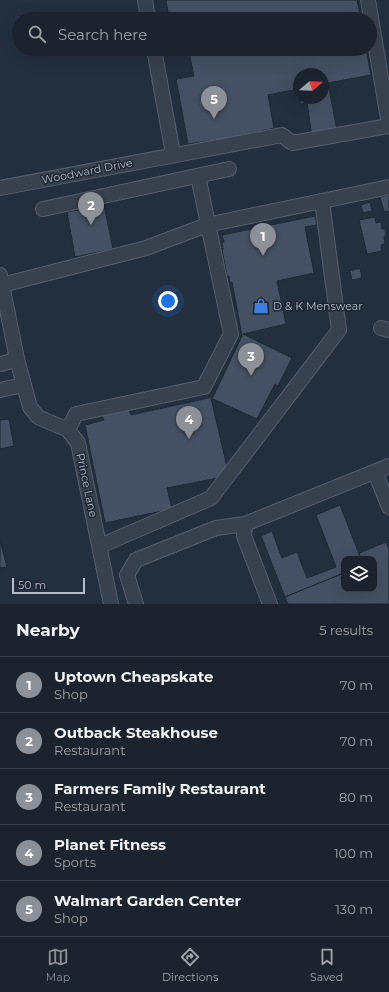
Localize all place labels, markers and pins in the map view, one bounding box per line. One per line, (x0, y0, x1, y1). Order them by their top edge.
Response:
pin: 5 (201, 86, 227, 119)
pin: 2 (78, 192, 104, 225)
pin: 1 (250, 223, 276, 256)
shop icon: D & K Menswear (252, 297, 270, 315)
place label: D & K Menswear (273, 299, 363, 313)
pin: 3 (238, 343, 264, 376)
pin: 4 (176, 406, 202, 439)

